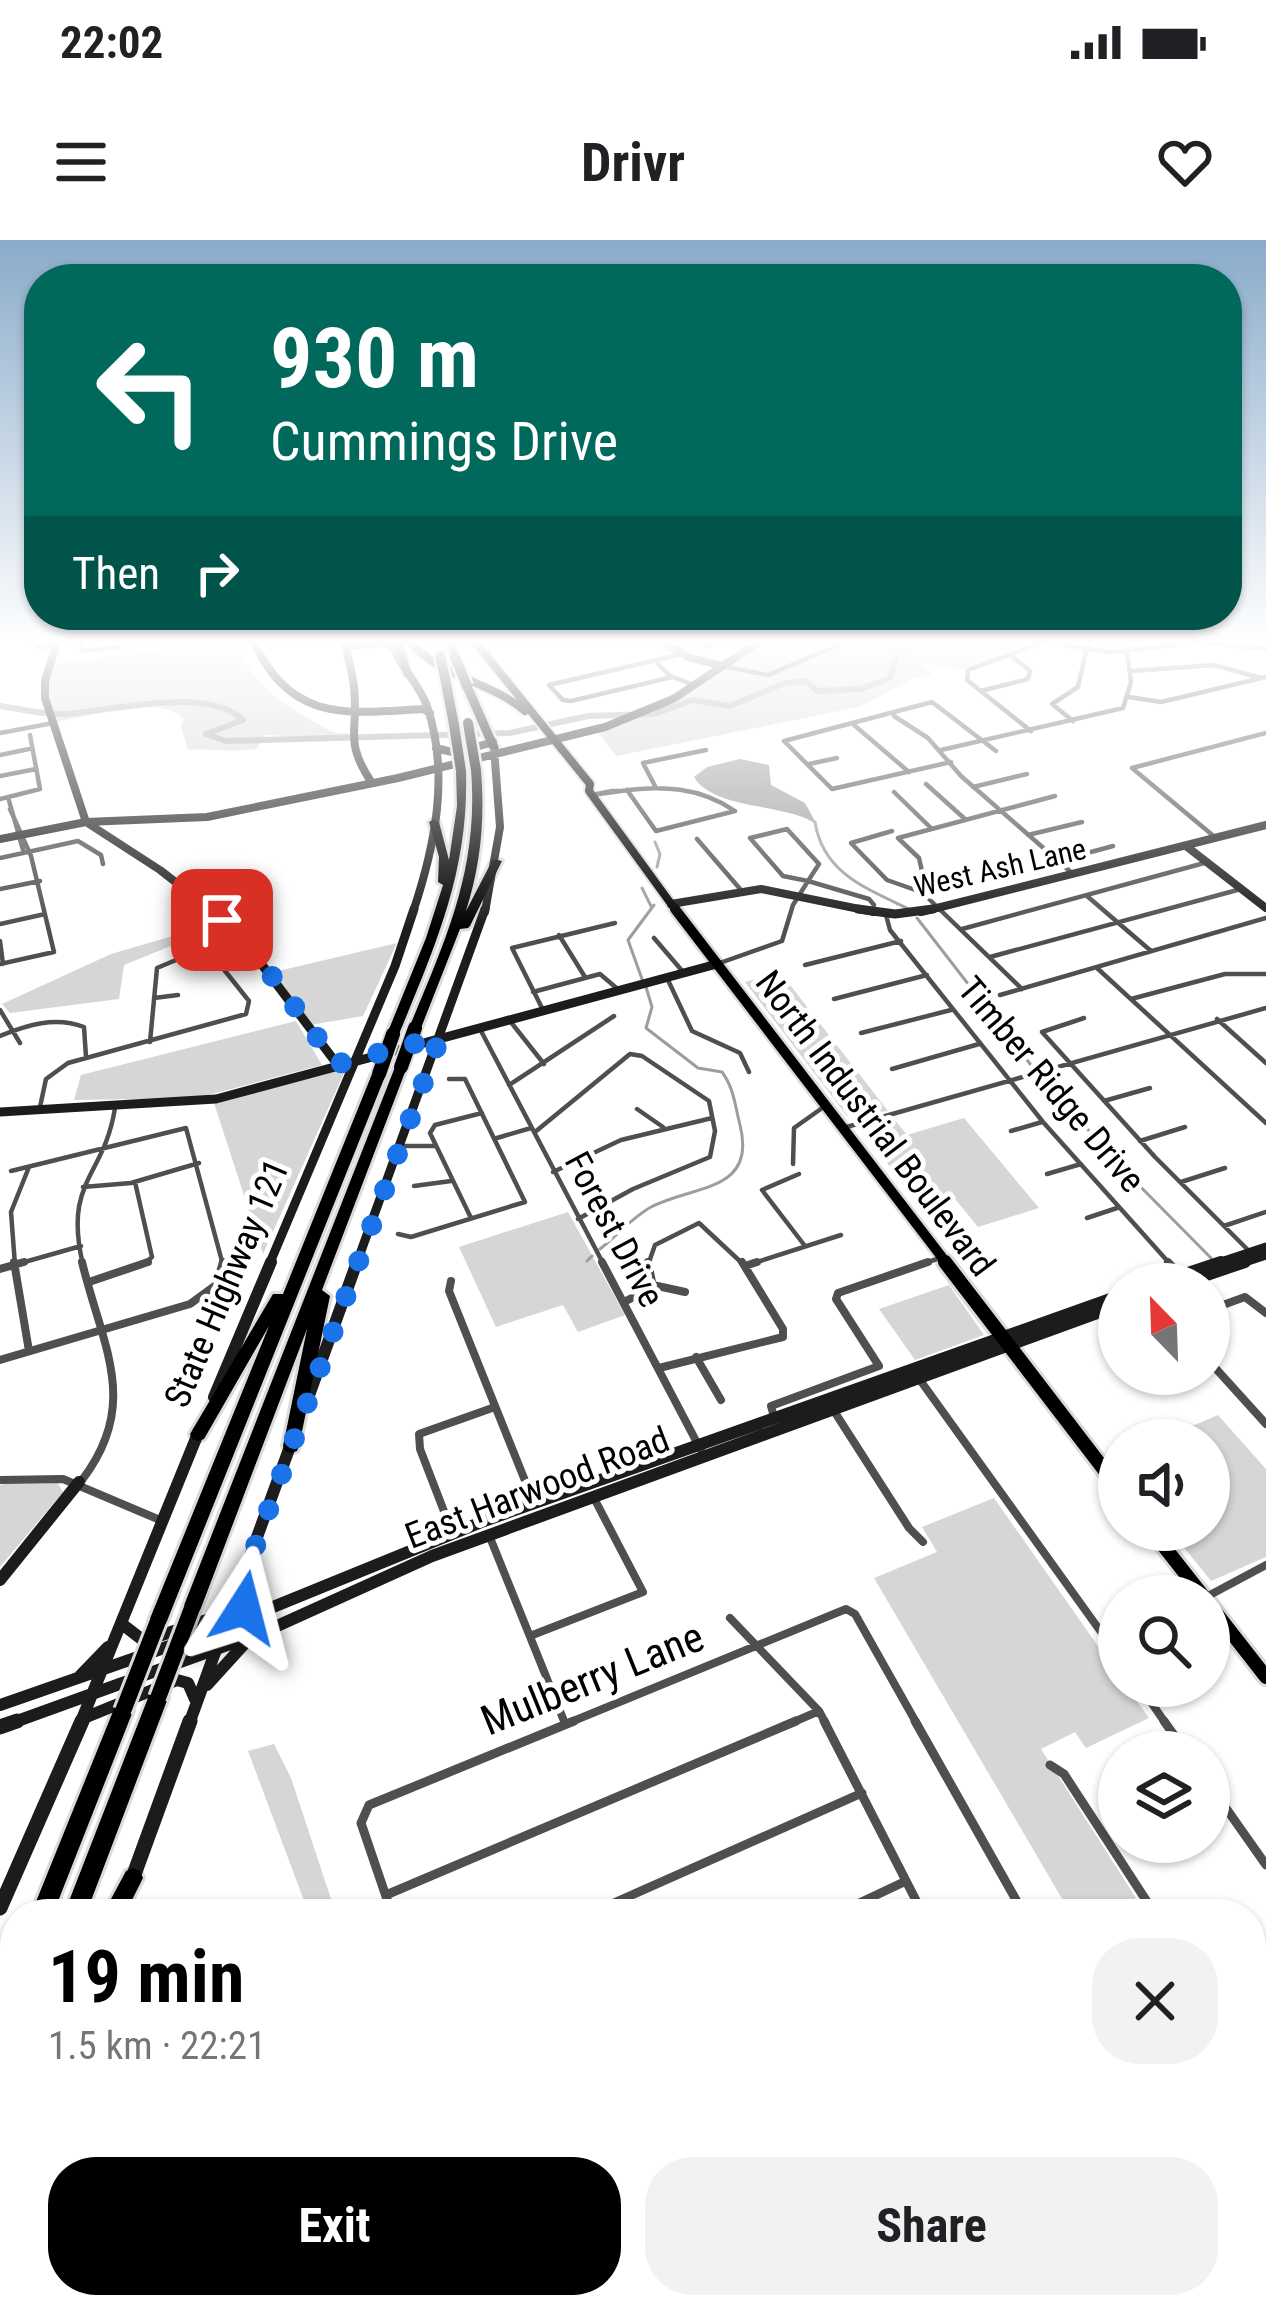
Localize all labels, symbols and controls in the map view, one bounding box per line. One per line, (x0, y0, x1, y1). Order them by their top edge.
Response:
text: 22:02 (60, 16, 163, 69)
icon: menu (48, 129, 114, 195)
icon: heart (1152, 129, 1218, 195)
text: Drivr (581, 131, 685, 194)
text: 930 m (270, 309, 479, 408)
icon: left (72, 312, 228, 468)
text: Cummings Drive (270, 410, 618, 473)
icon: right (184, 540, 250, 606)
text: Then (72, 547, 160, 600)
street label: West Ash Lane (910, 831, 1089, 904)
pin (171, 869, 273, 971)
icon: arrive (189, 887, 255, 953)
street label: North Industrial Boulevard (747, 963, 1004, 1284)
street label: Timber Ridge Drive (949, 969, 1153, 1201)
street label: Forest Drive (556, 1145, 672, 1314)
street label: State Highway 121 (156, 1153, 298, 1414)
north arrow (1098, 1263, 1230, 1395)
map controls (1098, 1263, 1230, 1863)
street label: East Harwood Road (399, 1418, 675, 1558)
button: sound (1098, 1419, 1230, 1551)
position arrow (181, 1545, 307, 1671)
button: search (1098, 1575, 1230, 1707)
street label: Mulberry Lane (474, 1612, 710, 1745)
button: layers (1098, 1731, 1230, 1863)
text: 19 min (48, 1935, 244, 2020)
button: close (1092, 1938, 1218, 2064)
text: 1.5 km · 22:21 (48, 2023, 266, 2069)
button: Exit (48, 2157, 621, 2295)
button: Share (645, 2157, 1218, 2295)

